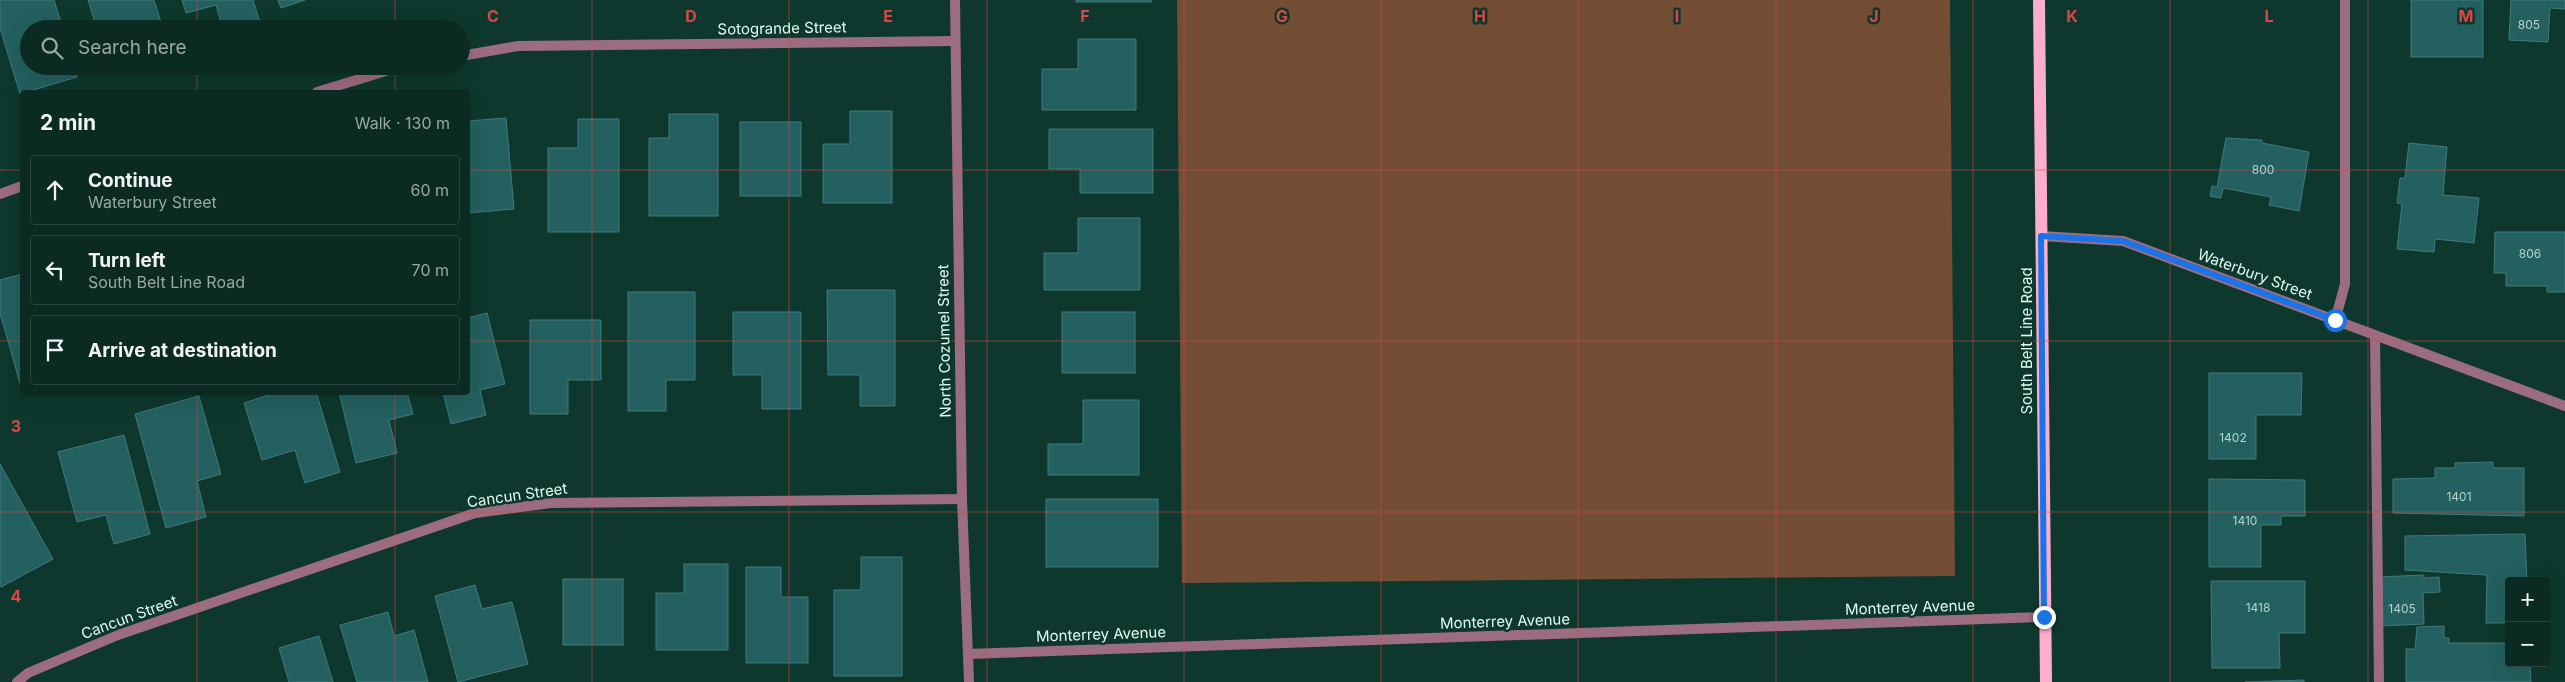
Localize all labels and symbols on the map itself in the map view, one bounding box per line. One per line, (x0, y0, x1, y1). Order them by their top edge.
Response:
text: C (487, 6, 499, 26)
text: D (685, 6, 697, 26)
text: E (883, 6, 893, 26)
text: F (1080, 6, 1090, 26)
text: G (1276, 6, 1288, 26)
text: H (1474, 6, 1486, 26)
text: I (1675, 6, 1679, 26)
text: J (1869, 6, 1879, 26)
text: K (2066, 6, 2078, 26)
text: L (2264, 6, 2274, 26)
text: M (2459, 6, 2473, 26)
street label: Sotogrande Street (717, 17, 847, 39)
house number: 805 (2518, 17, 2540, 32)
house number: 800 (2252, 162, 2274, 177)
street label: Waterbury Street (2195, 244, 2315, 304)
house number: 806 (2519, 246, 2541, 261)
street label: North Cozumel Street (933, 264, 955, 418)
street label: South Belt Line Road (2017, 267, 2036, 415)
route start (2324, 309, 2347, 332)
text: 3 (11, 416, 21, 436)
house number: 1402 (2219, 430, 2247, 445)
street label: Cancun Street (466, 479, 568, 511)
house number: 1401 (2446, 489, 2472, 504)
house number: 1410 (2233, 513, 2257, 528)
text: 4 (11, 586, 22, 606)
street label: Cancun Street (78, 591, 180, 643)
street label: Monterrey Avenue (1845, 595, 1975, 619)
house number: 1418 (2246, 600, 2270, 615)
house number: 1405 (2388, 601, 2416, 616)
route end (2033, 606, 2056, 629)
street label: Monterrey Avenue (1440, 609, 1570, 633)
street label: Monterrey Avenue (1036, 622, 1166, 646)

